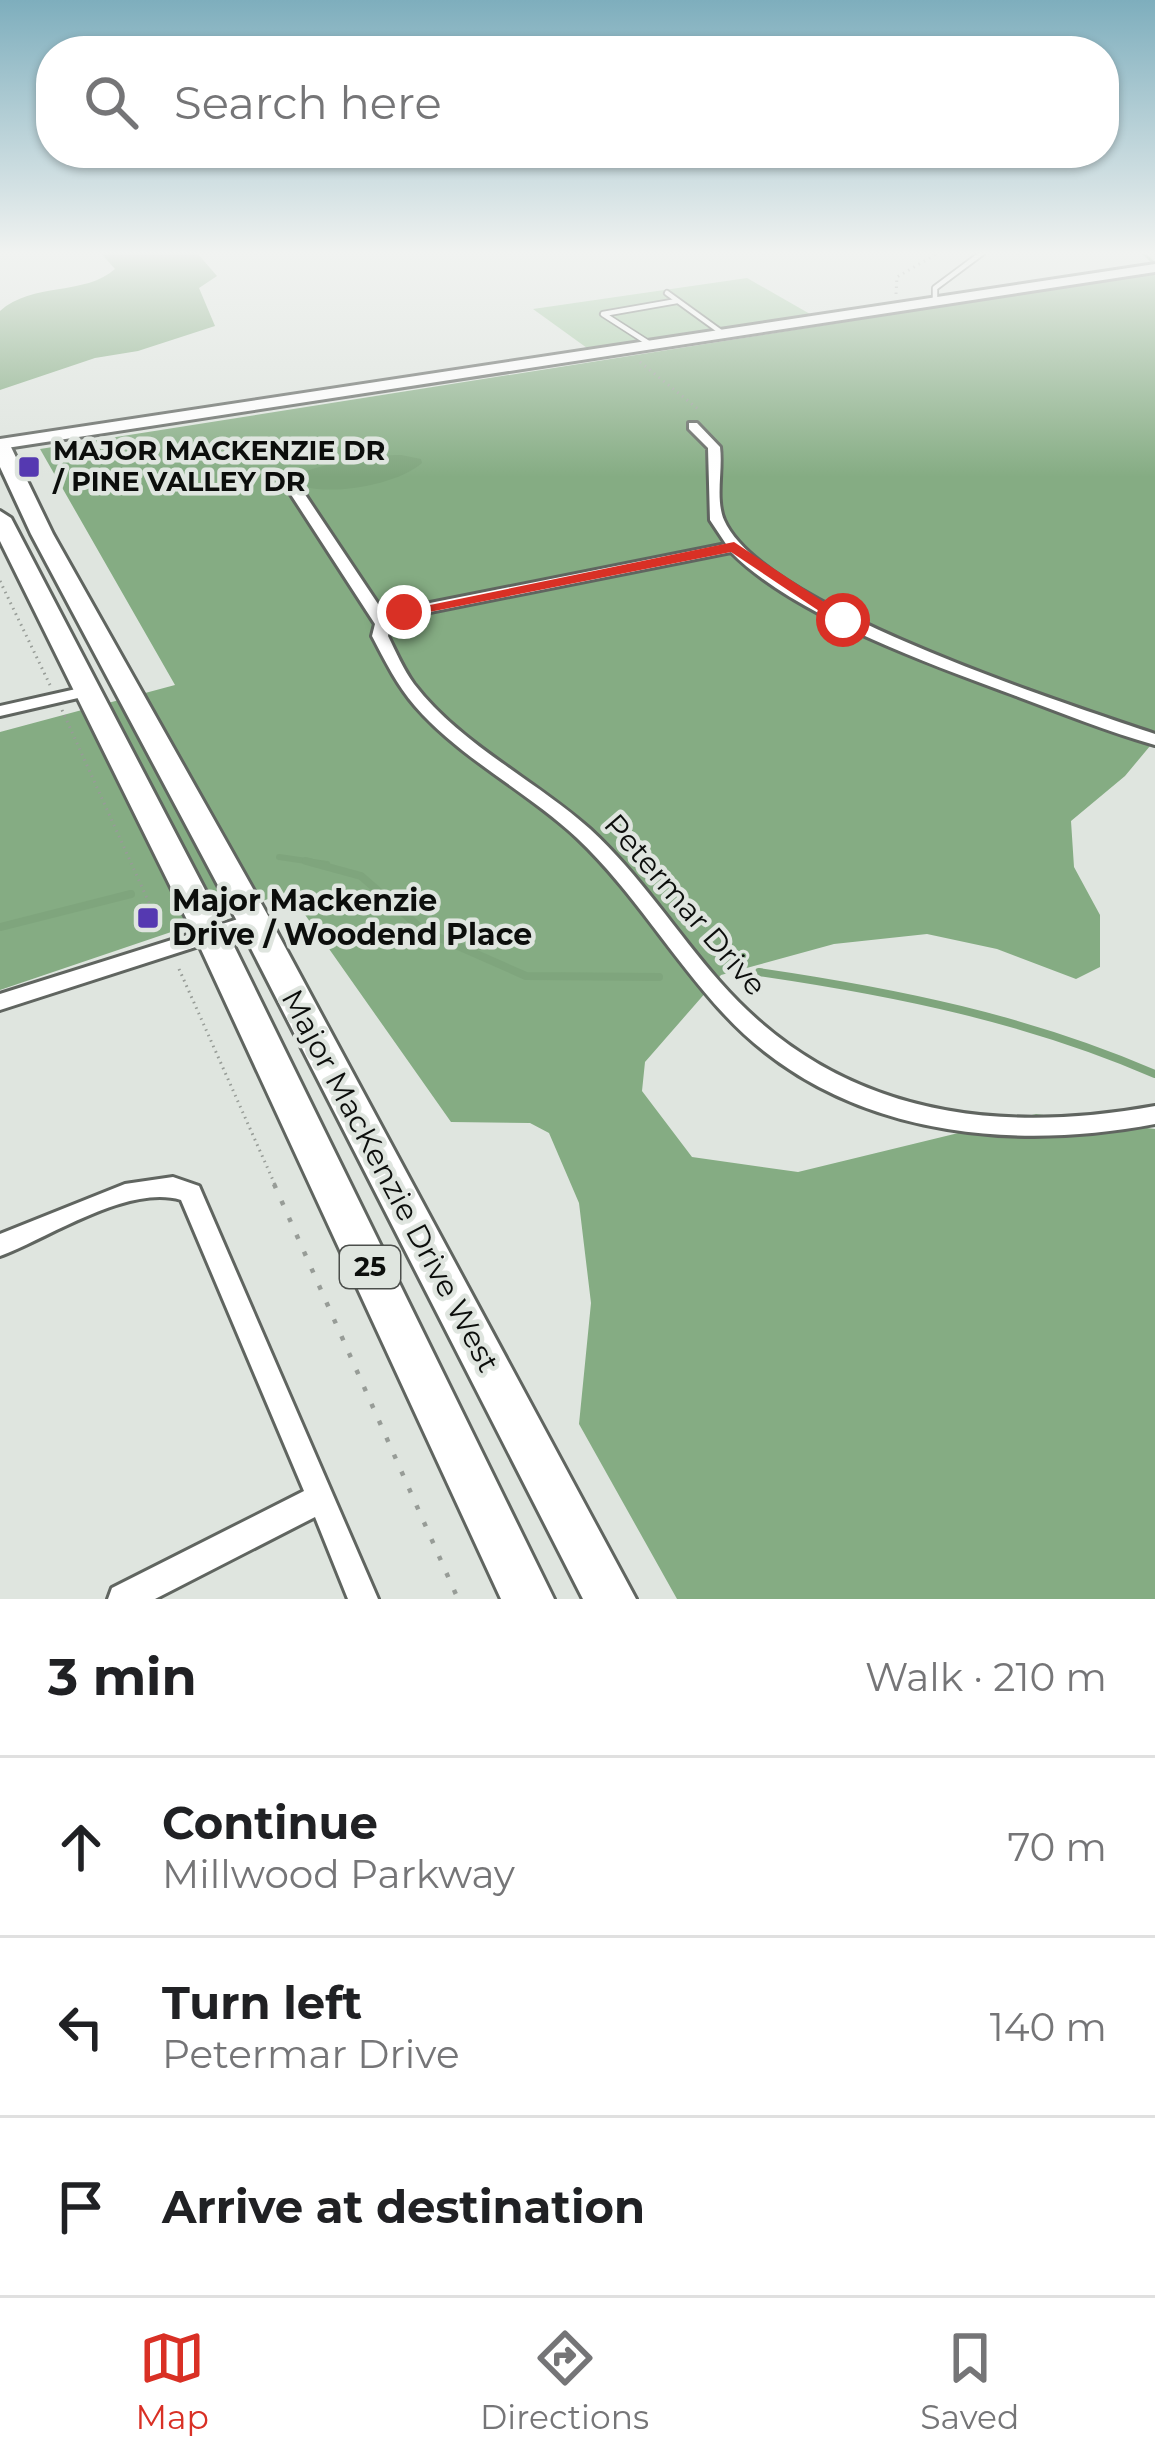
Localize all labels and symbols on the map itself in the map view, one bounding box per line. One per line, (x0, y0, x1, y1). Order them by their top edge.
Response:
place label: MAJOR MACKENZIE DR / PINE VALLEY DR (52, 434, 385, 498)
marker: MAJOR MACKENZIE DR / PINE VALLEY DR (16, 454, 42, 480)
route end (377, 585, 431, 639)
route start (816, 593, 870, 647)
street label: Petermar Drive (596, 806, 774, 1003)
place label: Major Mackenzie Drive / Woodend Place (172, 882, 532, 953)
marker: Major Mackenzie Drive / Woodend Place (135, 905, 161, 931)
street label: Major MacKenzie Drive West (274, 983, 507, 1378)
road number: 25 (340, 1246, 400, 1288)

